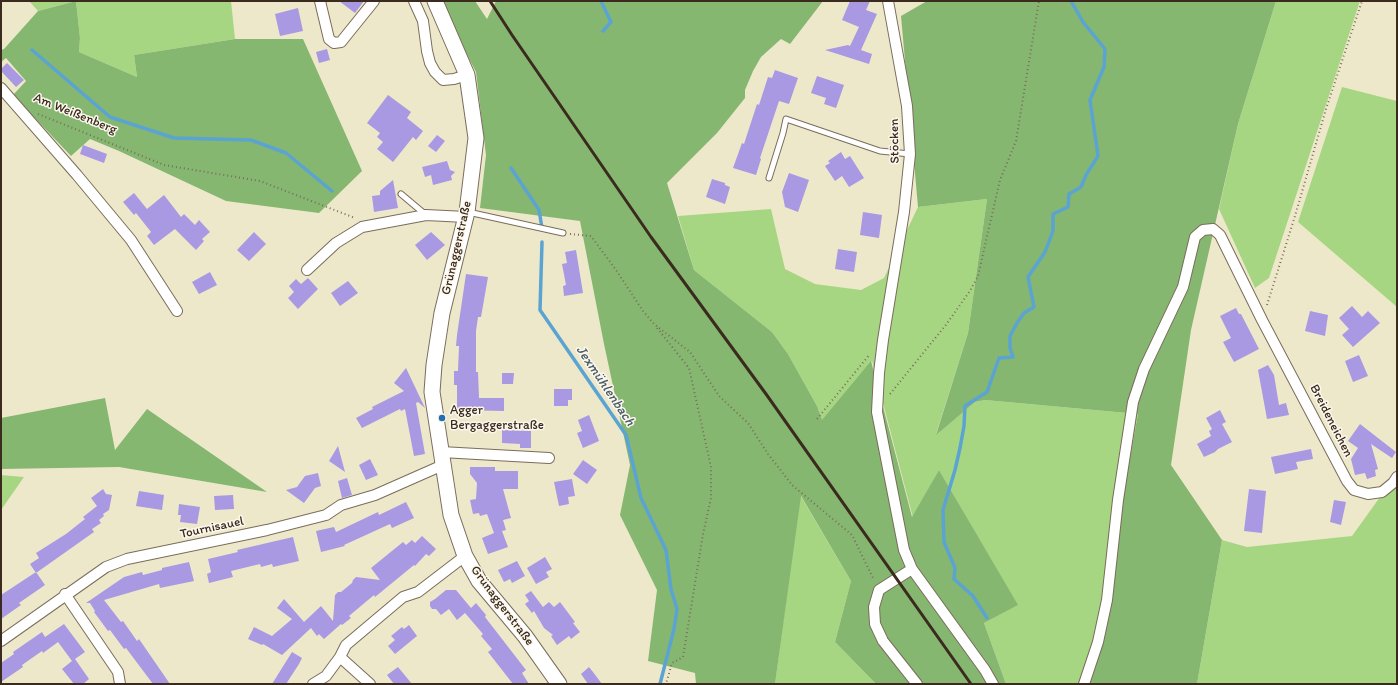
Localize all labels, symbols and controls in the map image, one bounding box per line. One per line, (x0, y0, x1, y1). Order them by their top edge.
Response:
street label: Am Weißenberg (31, 90, 119, 138)
street label: Stöcken (887, 118, 903, 164)
street label: Grünaggerstraße (439, 199, 475, 297)
water label: Jexmühlenbach (572, 343, 638, 429)
street label: Breideneichen (1306, 382, 1356, 460)
place label: Agger Bergaggerstraße (450, 403, 544, 434)
marker: Agger Bergaggerstraße (437, 413, 447, 423)
street label: Tournisauel (179, 514, 245, 542)
street label: Grünaggerstraße (467, 563, 537, 649)

